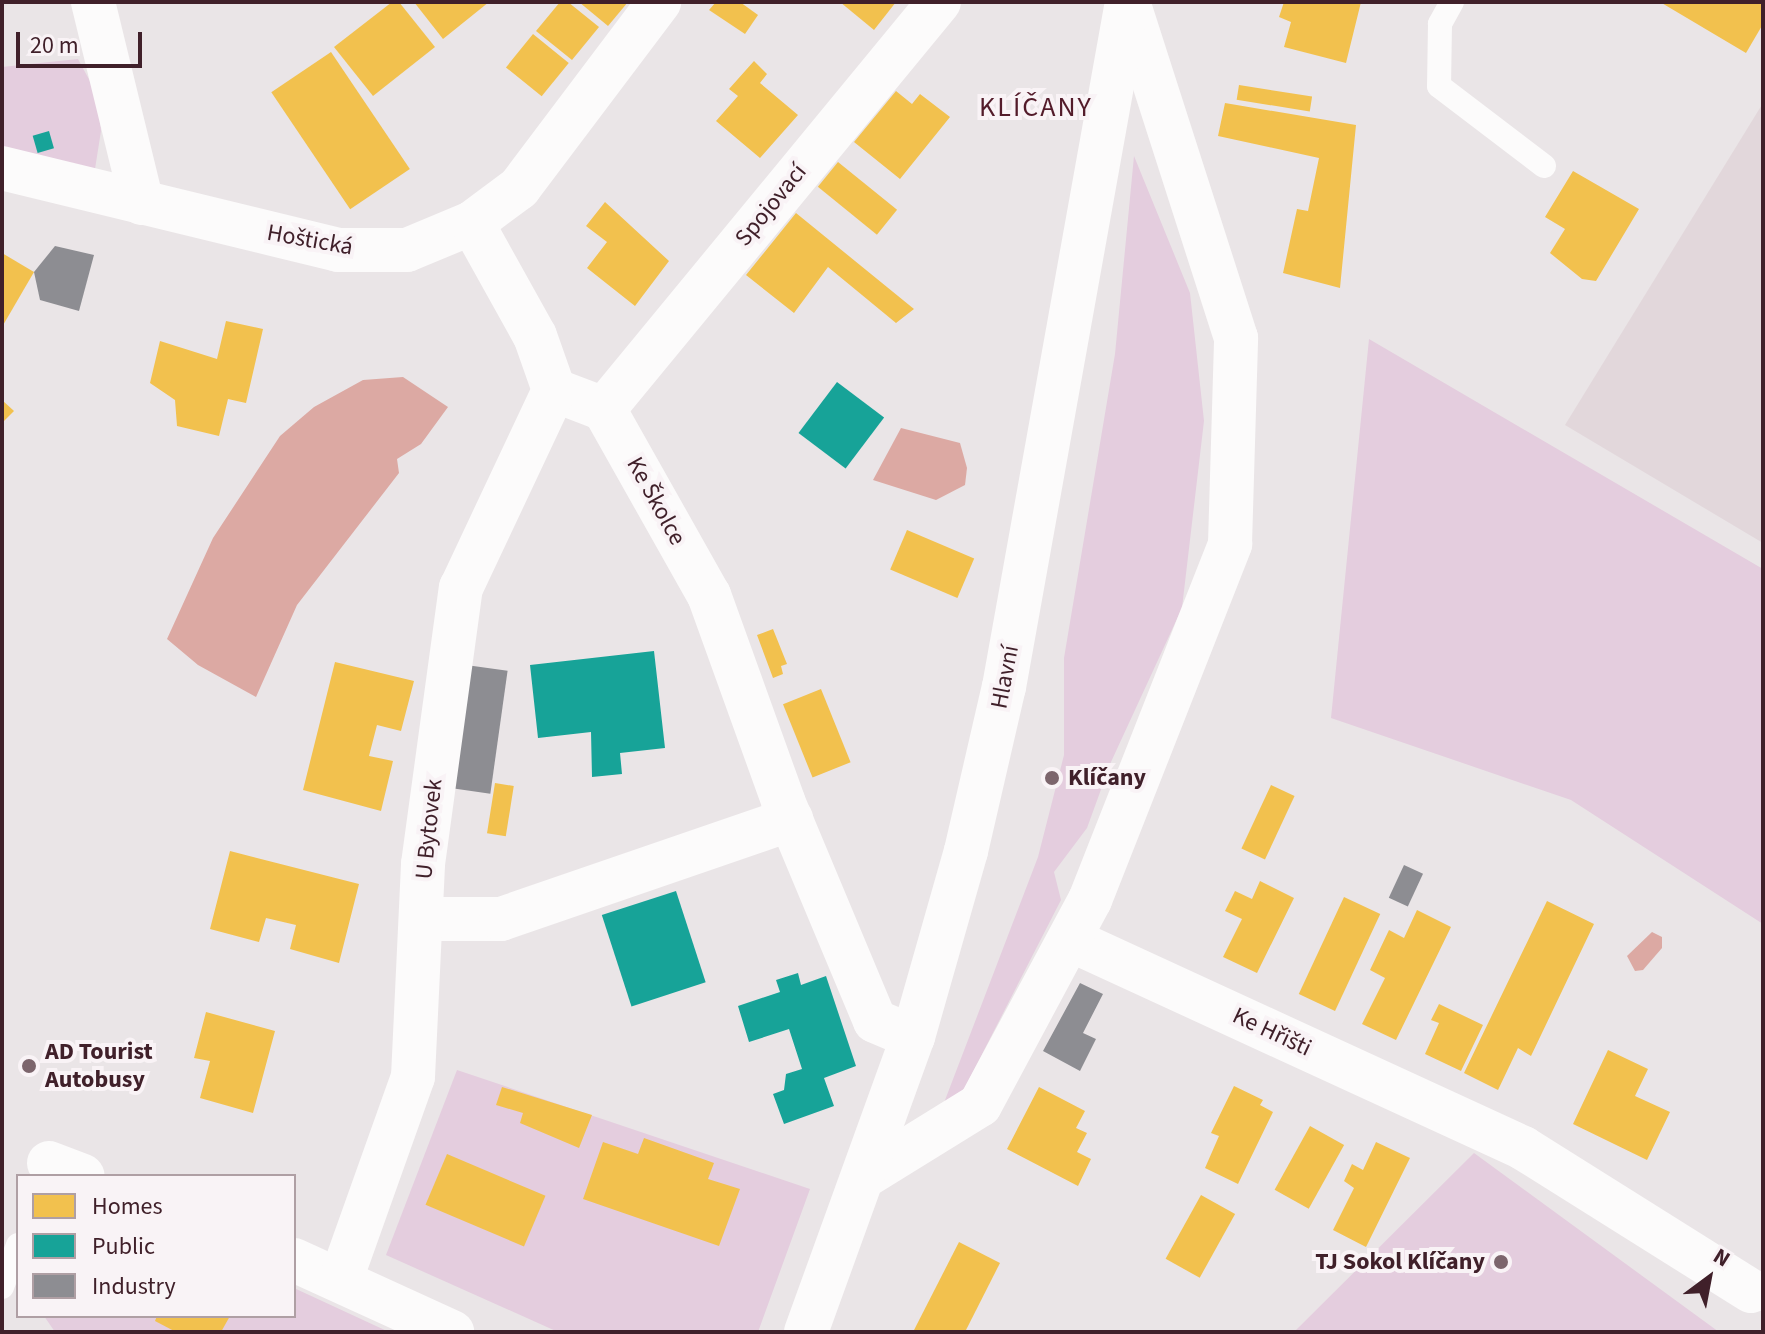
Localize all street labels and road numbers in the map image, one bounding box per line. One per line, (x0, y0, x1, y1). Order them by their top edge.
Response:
street label: Spojovací (729, 158, 813, 252)
street label: Hoštická (265, 218, 355, 262)
street label: Ke Školce (620, 452, 692, 550)
street label: Hlavní (985, 643, 1025, 711)
street label: U Bytovek (409, 777, 449, 881)
street label: Ke Hřišti (1228, 1001, 1316, 1063)

